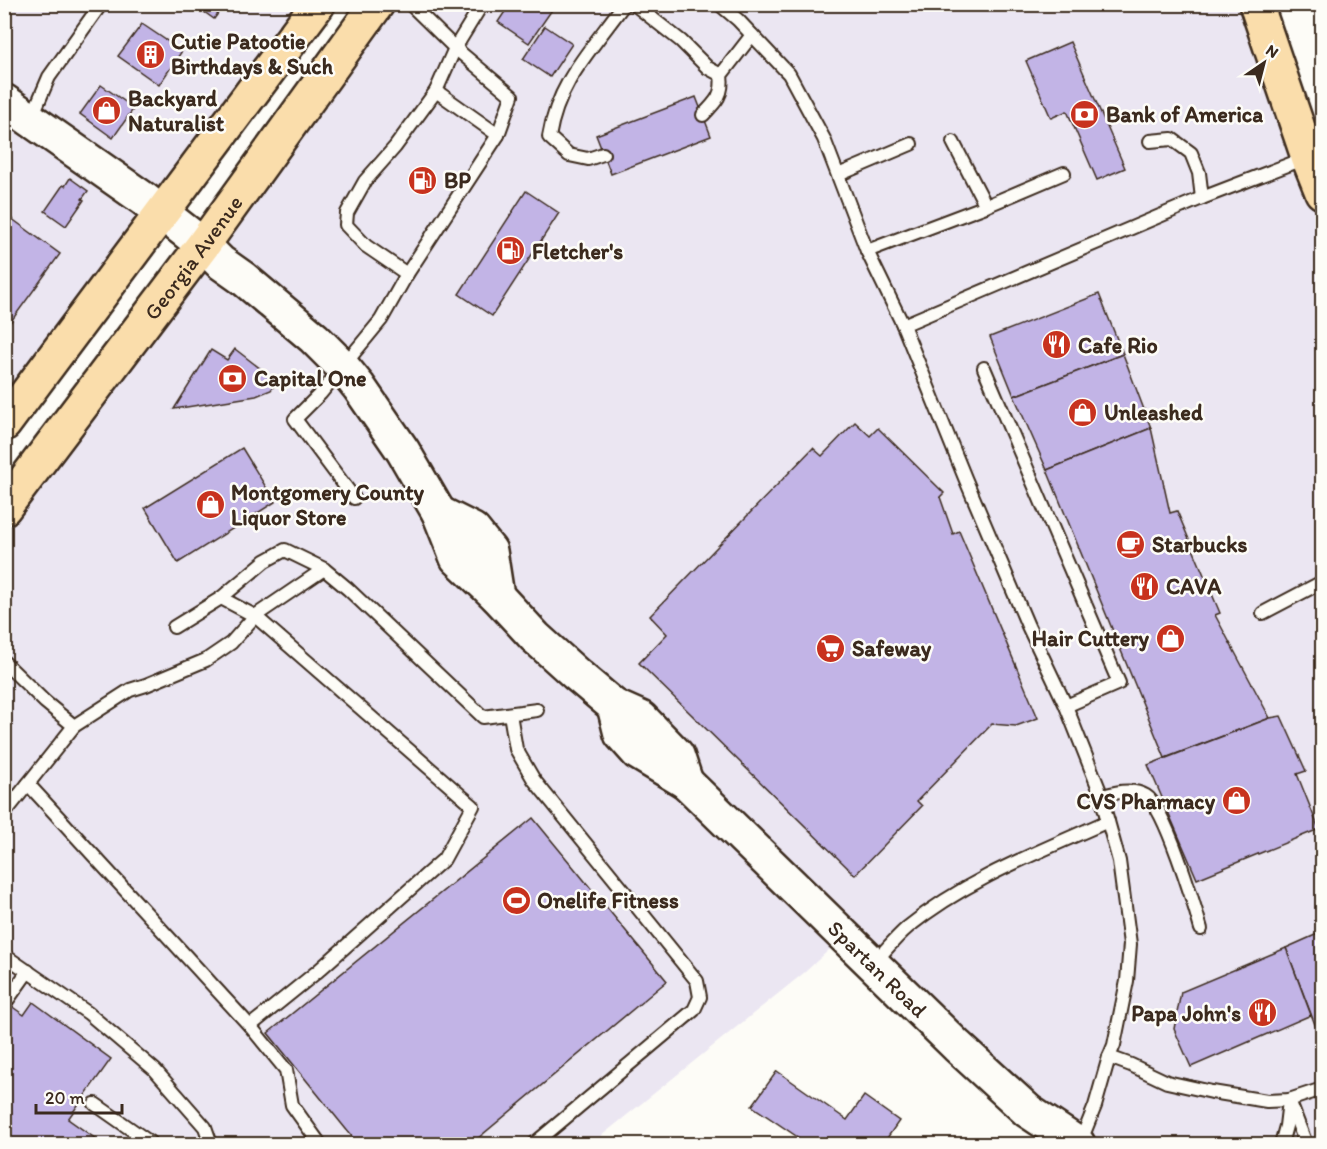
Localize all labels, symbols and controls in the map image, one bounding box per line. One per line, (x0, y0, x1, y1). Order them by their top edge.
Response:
place label: Cutie Patootie Birthdays & Such (171, 28, 334, 80)
north arrow (1234, 33, 1294, 93)
building icon: Cutie Patootie Birthdays & Such (134, 38, 166, 70)
text: N (1262, 40, 1282, 62)
place label: Backyard Naturalist (128, 85, 225, 137)
shop icon: Backyard Naturalist (91, 95, 123, 127)
bank icon: Bank of America (1069, 98, 1101, 130)
place label: Bank of America (1106, 101, 1263, 128)
fuel station icon: BP (407, 164, 439, 196)
place label: BP (444, 167, 471, 194)
street label: Georgia Avenue (138, 190, 249, 325)
fuel station icon: Fletcher's (495, 235, 527, 267)
place label: Fletcher's (532, 238, 623, 265)
restaurant icon: Cafe Rio (1041, 329, 1073, 361)
place label: Cafe Rio (1078, 332, 1158, 359)
bank icon: Capital One (217, 362, 249, 394)
place label: Capital One (254, 365, 367, 392)
shop icon: Unleashed (1067, 396, 1099, 428)
place label: Unleashed (1104, 399, 1203, 426)
place label: Montgomery County Liquor Store (231, 479, 425, 531)
shop icon: Montgomery County Liquor Store (194, 489, 226, 521)
cafe icon: Starbucks (1115, 528, 1147, 560)
place label: Starbucks (1152, 531, 1247, 558)
restaurant icon: CAVA (1129, 570, 1161, 602)
place label: CAVA (1166, 573, 1222, 600)
shop icon: Hair Cuttery (1154, 622, 1186, 654)
place label: Hair Cuttery (1032, 625, 1150, 652)
supermarket icon: Safeway (815, 632, 847, 664)
place label: Safeway (852, 635, 932, 662)
shop icon: CVS Pharmacy (1220, 785, 1252, 817)
place label: CVS Pharmacy (1076, 788, 1216, 815)
sports icon: Onelife Fitness (500, 884, 532, 916)
place label: Onelife Fitness (537, 887, 679, 914)
street label: Spartan Road (822, 915, 933, 1024)
restaurant icon: Papa John's (1246, 997, 1278, 1029)
place label: Papa John's (1131, 1000, 1241, 1027)
scale bar (36, 1077, 122, 1115)
text: 20 m (45, 1087, 85, 1109)

